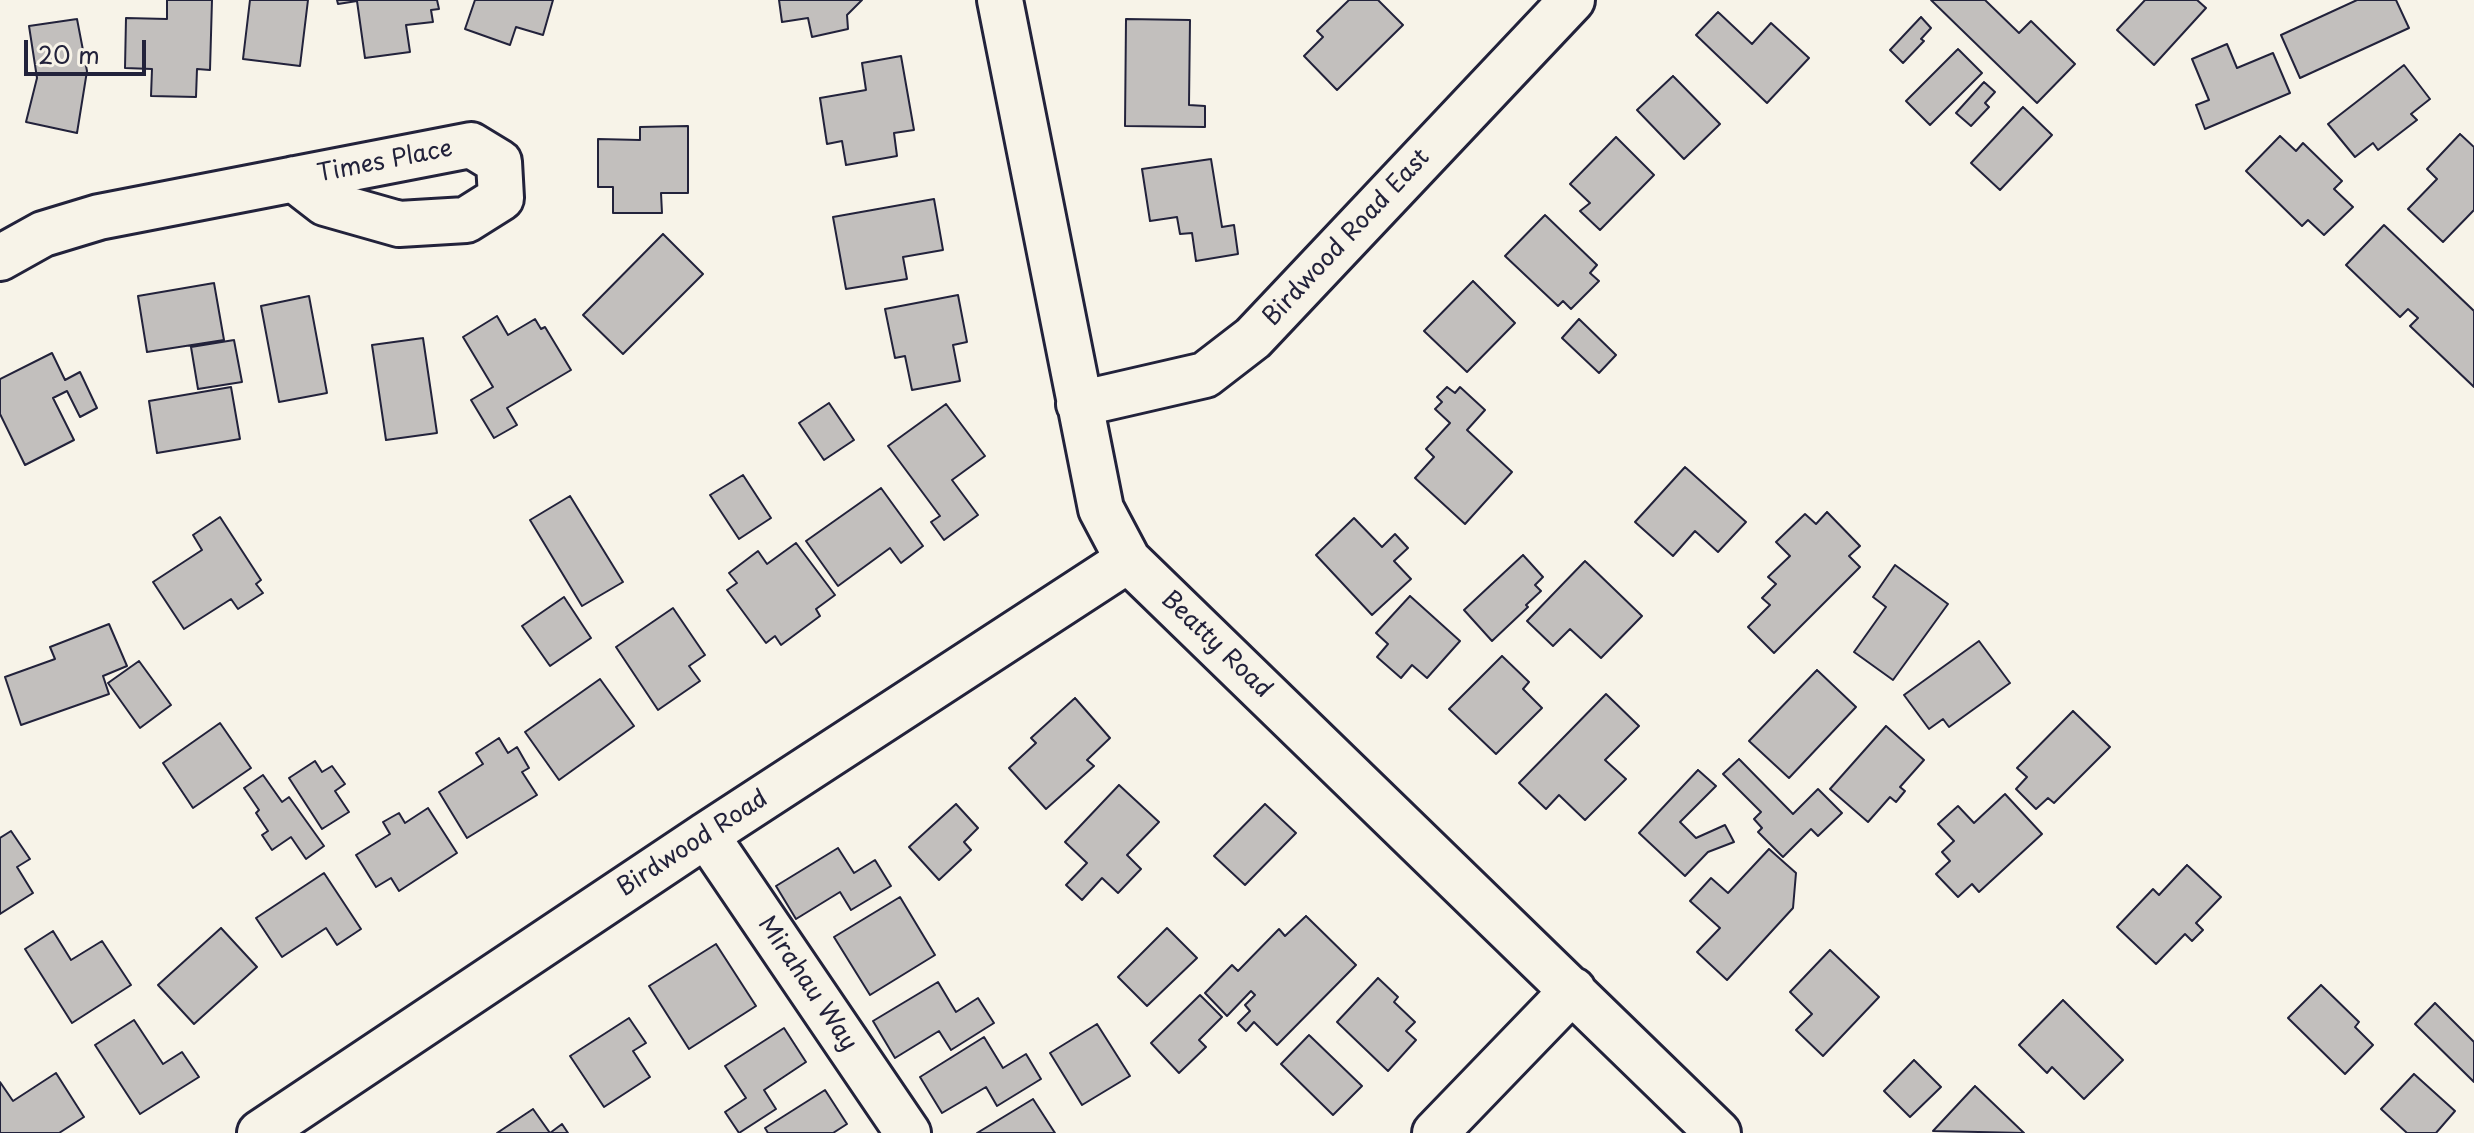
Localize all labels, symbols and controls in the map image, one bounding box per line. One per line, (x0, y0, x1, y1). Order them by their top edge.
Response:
scale bar (28, 24, 150, 74)
text: 20 m (38, 36, 100, 72)
street label: Times Place (315, 135, 455, 189)
street label: Birdwood Road East (1258, 144, 1436, 332)
street label: Beatty Road (1155, 585, 1277, 705)
street label: Birdwood Road (612, 785, 774, 903)
street label: Mirahau Way (751, 911, 863, 1057)

